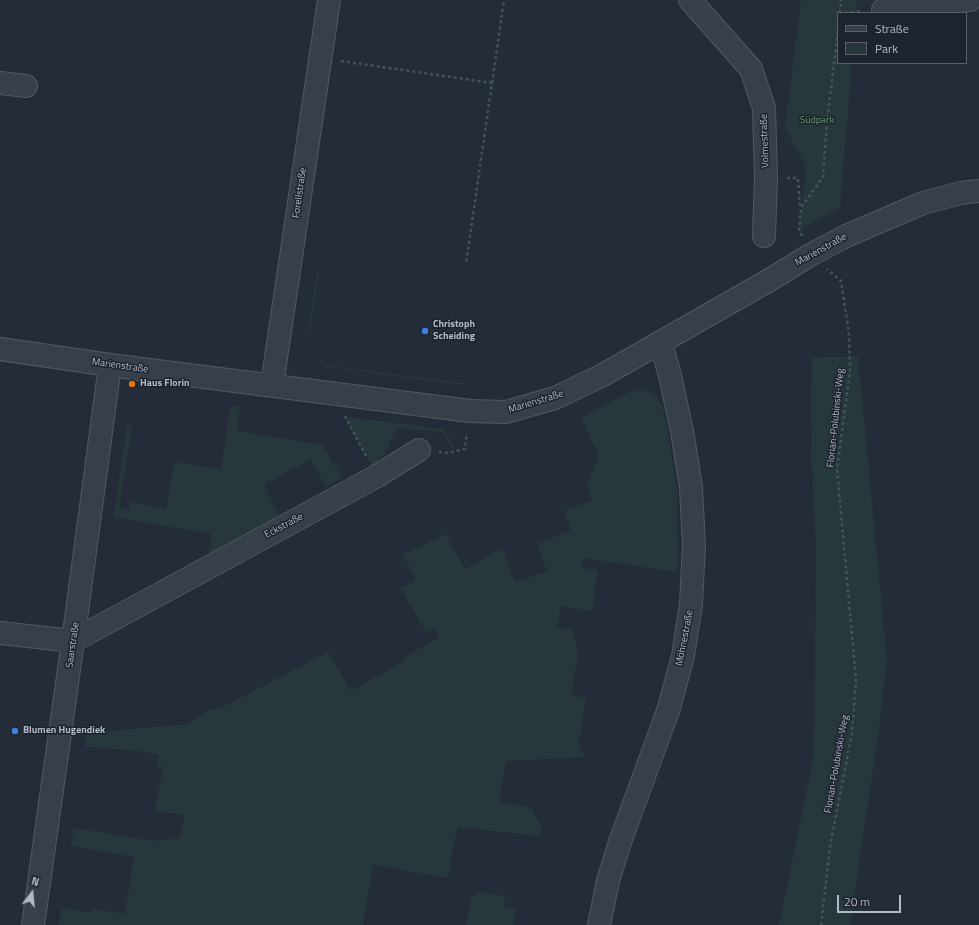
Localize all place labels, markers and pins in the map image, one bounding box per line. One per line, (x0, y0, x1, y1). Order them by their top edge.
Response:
place label: Christoph Scheiding (433, 319, 475, 342)
marker: Christoph Scheiding (420, 326, 430, 336)
place label: Haus Florin (140, 378, 189, 390)
marker: Haus Florin (127, 379, 137, 389)
place label: Blumen Hugendiek (23, 725, 105, 737)
marker: Blumen Hugendiek (10, 726, 20, 736)

